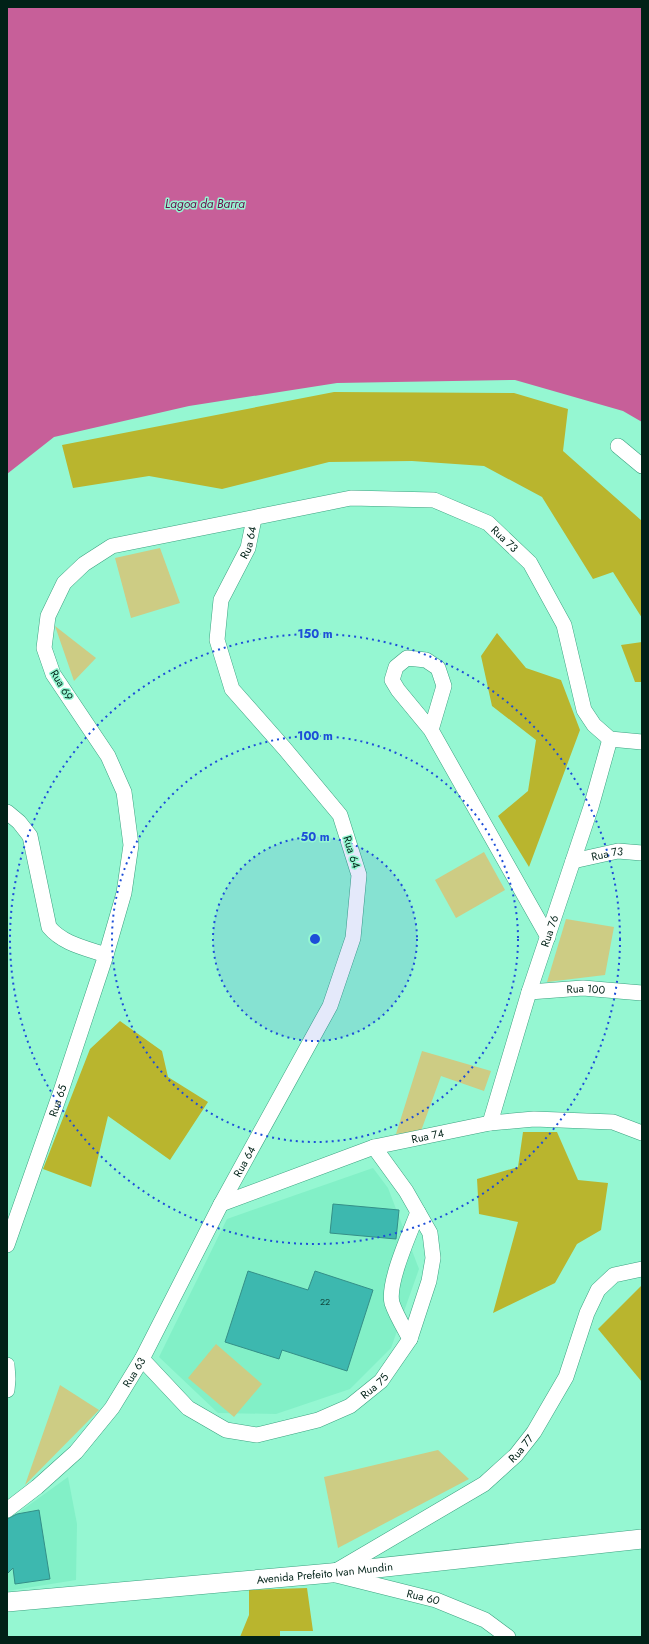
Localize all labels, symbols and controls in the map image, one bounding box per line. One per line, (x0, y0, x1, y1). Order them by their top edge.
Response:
water label: Lagoa da Barra (165, 195, 245, 213)
street label: Rua 73 (487, 522, 522, 556)
street label: Rua 64 (236, 524, 260, 562)
text: 150 m (297, 625, 333, 643)
street label: Rua 69 (47, 667, 77, 703)
text: 100 m (297, 727, 333, 745)
text: 50 m (300, 828, 330, 846)
street label: Rua 64 (339, 834, 365, 871)
street label: Rua 73 (590, 843, 624, 865)
street label: Rua 76 (537, 913, 562, 949)
centre of rings (308, 932, 322, 946)
street label: Rua 100 (566, 980, 606, 998)
street label: Rua 65 (45, 1082, 71, 1119)
street label: Rua 74 (410, 1125, 446, 1147)
street label: Rua 64 (229, 1143, 260, 1180)
house number: 22 (320, 1295, 330, 1308)
street label: Rua 63 (118, 1354, 149, 1390)
street label: Rua 75 (357, 1370, 392, 1403)
street label: Rua 77 (505, 1431, 537, 1466)
street label: Avenida Prefeito Ivan Mundin (256, 1558, 394, 1588)
street label: Rua 60 (405, 1585, 443, 1609)

